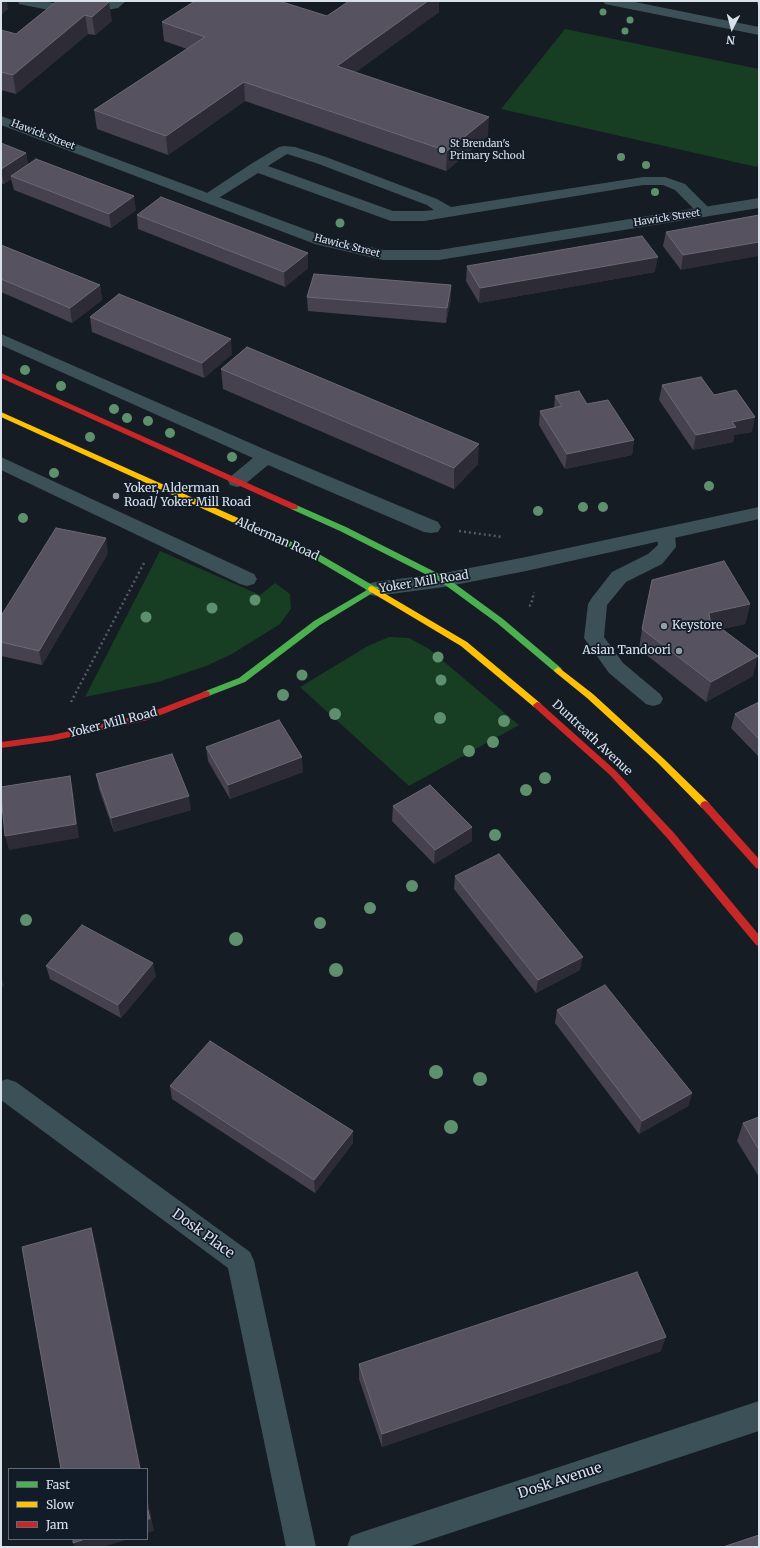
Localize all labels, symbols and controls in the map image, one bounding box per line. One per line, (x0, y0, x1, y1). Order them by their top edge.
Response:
north arrow (712, 8, 752, 48)
text: N (726, 33, 736, 47)
street label: Hawick Street (9, 117, 77, 153)
place label: St Brendan's Primary School (450, 138, 525, 162)
marker: St Brendan's Primary School (437, 145, 447, 155)
street label: Hawick Street (633, 207, 701, 229)
street label: Hawick Street (313, 232, 381, 260)
place label: Yoker, Alderman Road/ Yoker Mill Road (124, 482, 251, 510)
marker: Yoker, Alderman Road/ Yoker Mill Road (111, 491, 121, 501)
street label: Alderman Road (233, 514, 321, 564)
street label: Yoker Mill Road (378, 568, 470, 596)
place label: Keystore (672, 619, 722, 633)
marker: Keystore (659, 621, 669, 631)
place label: Asian Tandoori (582, 644, 671, 658)
marker: Asian Tandoori (674, 646, 684, 656)
street label: Duntreath Avenue (549, 697, 635, 779)
street label: Yoker Mill Road (67, 705, 159, 741)
street label: Dosk Place (169, 1206, 237, 1262)
street label: Dosk Avenue (516, 1460, 604, 1502)
legend (8, 1468, 148, 1540)
text: Fast (46, 1477, 70, 1492)
text: Slow (46, 1497, 74, 1512)
text: Jam (46, 1517, 68, 1532)

